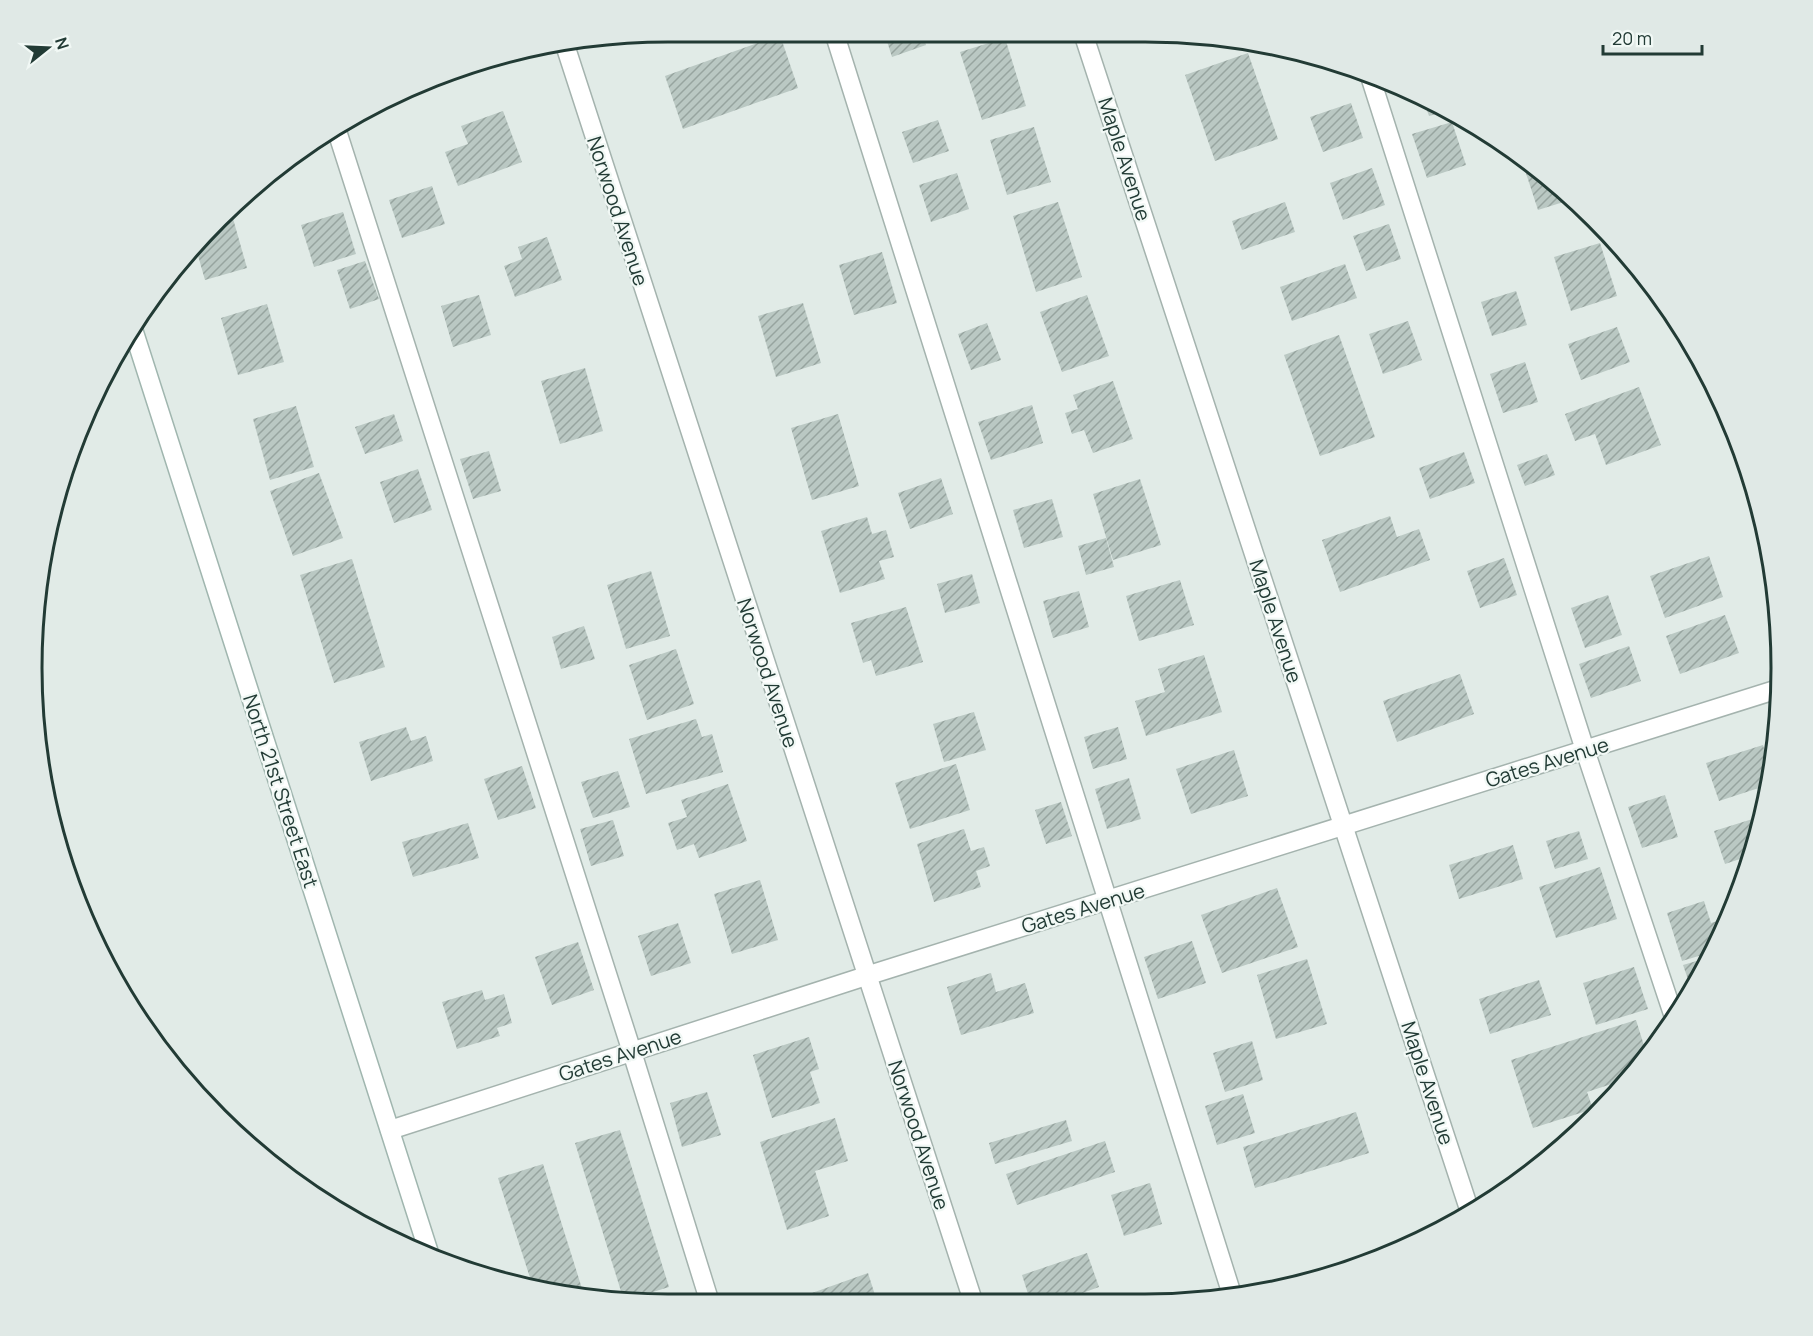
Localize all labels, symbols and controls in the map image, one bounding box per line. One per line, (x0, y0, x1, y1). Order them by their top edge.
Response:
north arrow (18, 18, 78, 78)
scale bar (1603, 18, 1702, 56)
text: 20 m (1612, 26, 1652, 50)
text: N (50, 34, 75, 52)
street label: Maple Avenue (1092, 94, 1158, 224)
street label: Norwood Avenue (581, 133, 655, 289)
street label: Maple Avenue (1243, 556, 1309, 686)
street label: Norwood Avenue (731, 595, 805, 751)
street label: North 21st Street East (237, 691, 325, 891)
street label: Gates Avenue (1482, 730, 1612, 794)
street label: Gates Avenue (1018, 876, 1148, 940)
street label: Maple Avenue (1395, 1018, 1461, 1148)
street label: Gates Avenue (555, 1022, 685, 1088)
street label: Norwood Avenue (882, 1057, 956, 1213)

